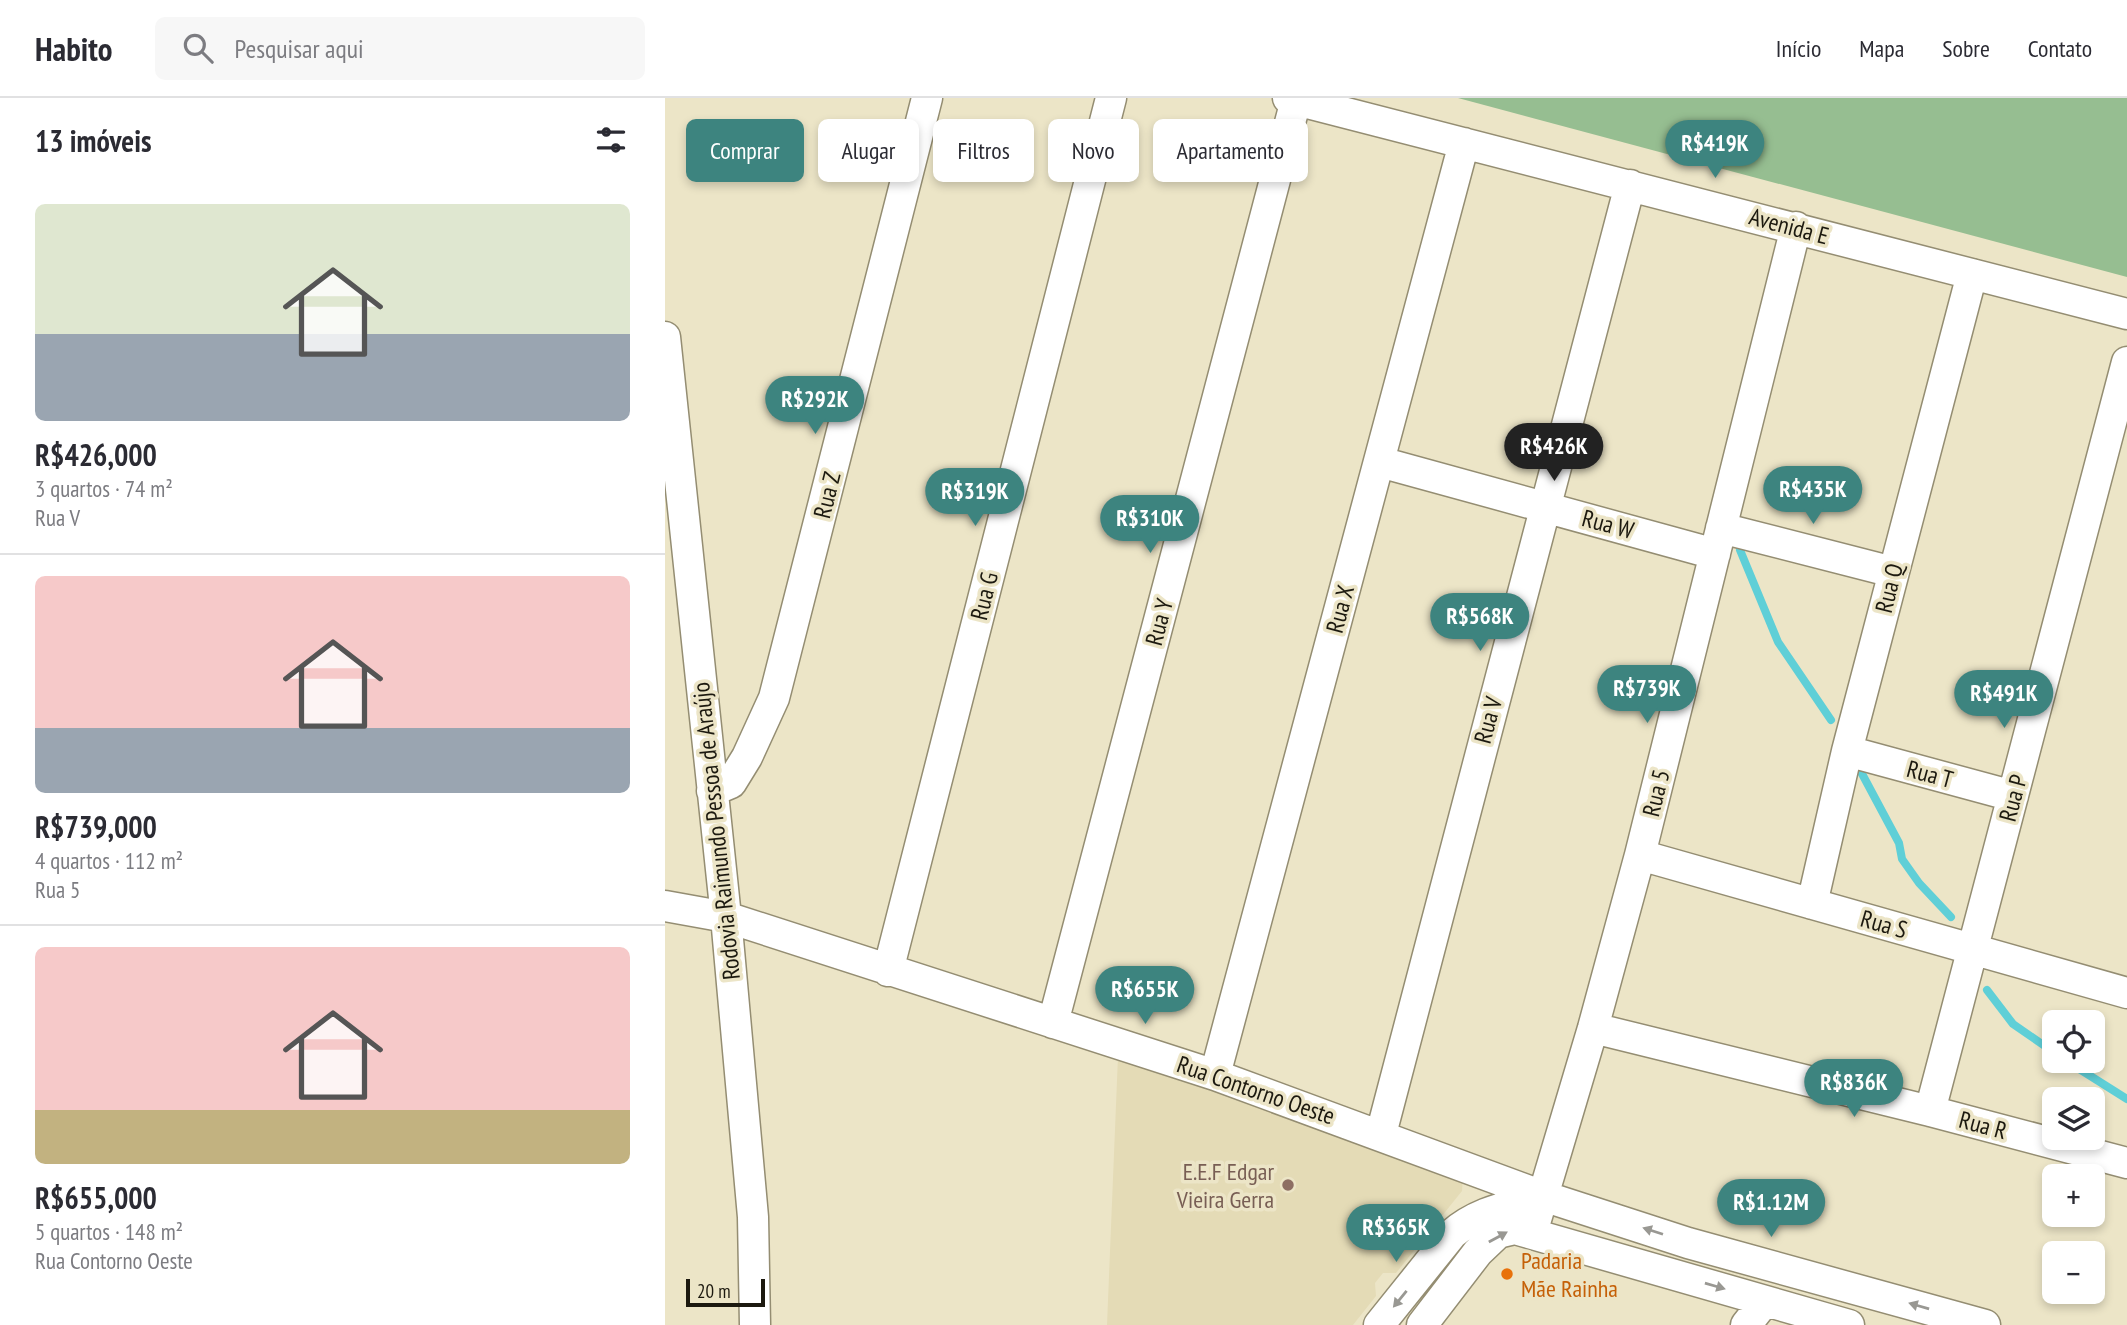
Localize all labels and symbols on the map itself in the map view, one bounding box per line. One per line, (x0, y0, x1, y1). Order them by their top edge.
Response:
pin: R$419K (1658, 120, 1772, 180)
street label: Avenida E (1746, 201, 1832, 251)
pin: R$292K (758, 376, 872, 436)
pin: R$426K (1497, 424, 1611, 483)
pin: R$435K (1756, 466, 1870, 526)
pin: R$319K (918, 468, 1032, 528)
street label: Rua Z (806, 469, 848, 521)
pin: R$310K (1093, 496, 1207, 555)
street label: Rua W (1579, 502, 1637, 546)
street label: Rua Q (1868, 559, 1910, 616)
street label: Rua G (963, 569, 1005, 623)
street label: Rua X (1319, 582, 1361, 636)
pin: R$568K (1423, 594, 1537, 653)
street label: Rua Y (1138, 595, 1180, 649)
pin: R$739K (1590, 666, 1704, 725)
pin: R$491K (1947, 670, 2061, 730)
street label: Rodovia Raimundo Pessoa de Araújo (685, 681, 747, 981)
street label: Rua V (1467, 692, 1509, 747)
street label: Rua T (1903, 753, 1957, 795)
street label: Rua 5 (1635, 766, 1677, 820)
street label: Rua P (1992, 771, 2034, 825)
street label: Rua S (1857, 903, 1911, 945)
pin: R$655K (1088, 967, 1202, 1026)
street label: Rua Contorno Oeste (1173, 1049, 1339, 1131)
pin: R$836K (1797, 1060, 1911, 1119)
street label: Rua R (1956, 1104, 2010, 1146)
place label: E.E.F Edgar Vieira Gerra (1176, 1156, 1274, 1215)
marker: E.E.F Edgar Vieira Gerra (1280, 1177, 1296, 1193)
pin: R$1.12M (1706, 1180, 1836, 1239)
pin: R$365K (1339, 1204, 1453, 1264)
one-way arrow (1643, 1226, 1664, 1236)
one-way arrow (1488, 1231, 1507, 1243)
place label: Padaria Mãe Rainha (1521, 1245, 1618, 1304)
marker: Padaria Mãe Rainha (1499, 1266, 1515, 1282)
scale bar (686, 1276, 765, 1308)
one-way arrow (1705, 1282, 1726, 1292)
one-way arrow (1393, 1290, 1408, 1307)
one-way arrow (1908, 1301, 1929, 1311)

